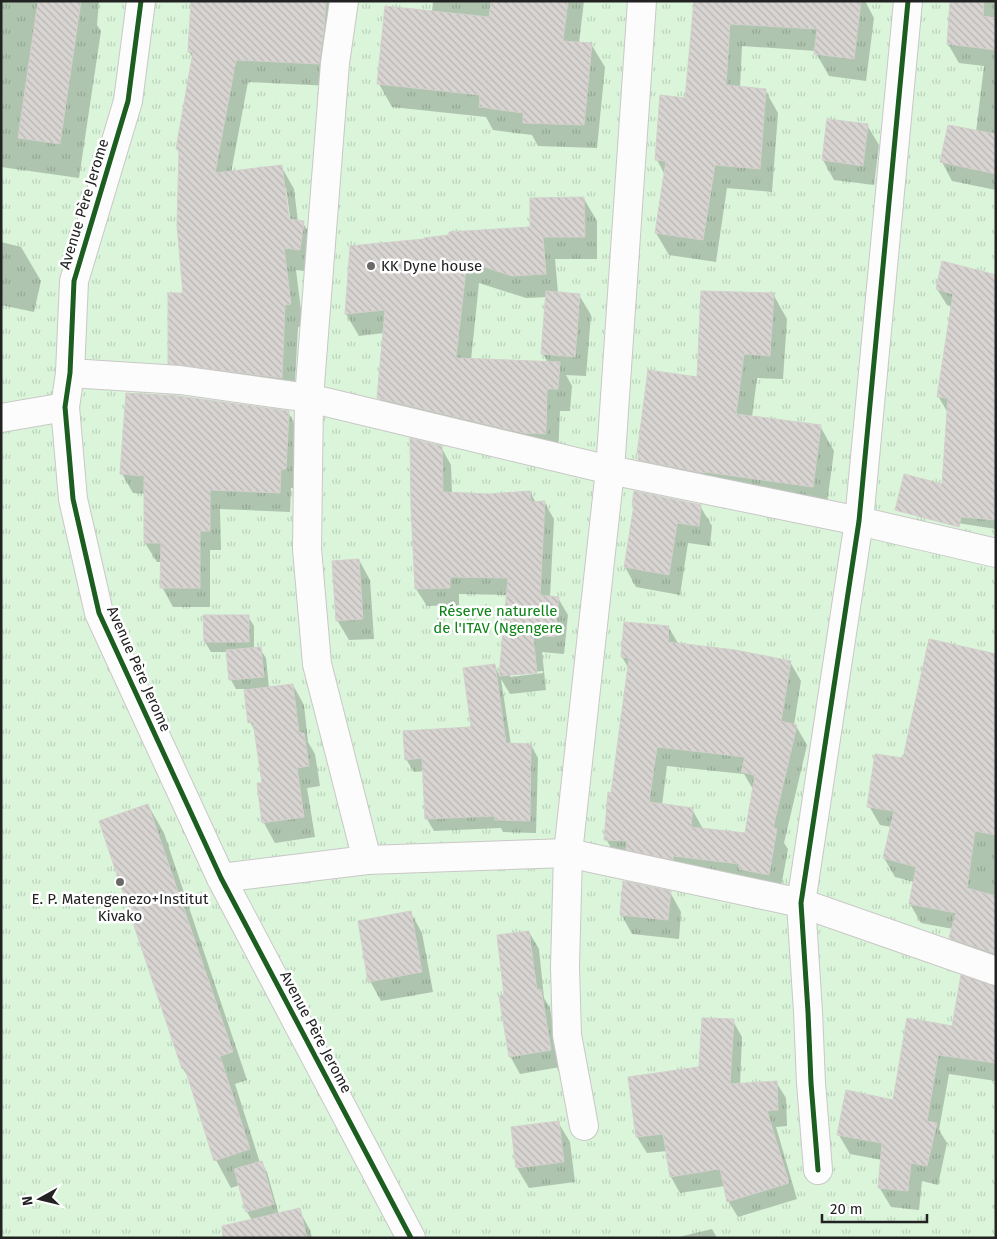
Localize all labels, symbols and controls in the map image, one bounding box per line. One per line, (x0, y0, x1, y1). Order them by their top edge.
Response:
street label: Avenue Père Jerome (56, 137, 112, 271)
place label: KK Dyne house (381, 257, 482, 275)
marker: KK Dyne house (365, 260, 377, 272)
park label: Réserve naturelle de l'ITAV (Ngengere (433, 602, 563, 637)
street label: Avenue Père Jerome (103, 603, 175, 735)
marker: E. P. Matengenezo+Institut Kivako (114, 876, 126, 888)
place label: E. P. Matengenezo+Institut Kivako (32, 890, 209, 925)
street label: Avenue Père Jerome (276, 968, 356, 1096)
north arrow (15, 1174, 65, 1224)
scale bar (822, 1192, 927, 1224)
text: N (19, 1195, 37, 1207)
text: 20 m (830, 1200, 863, 1218)

